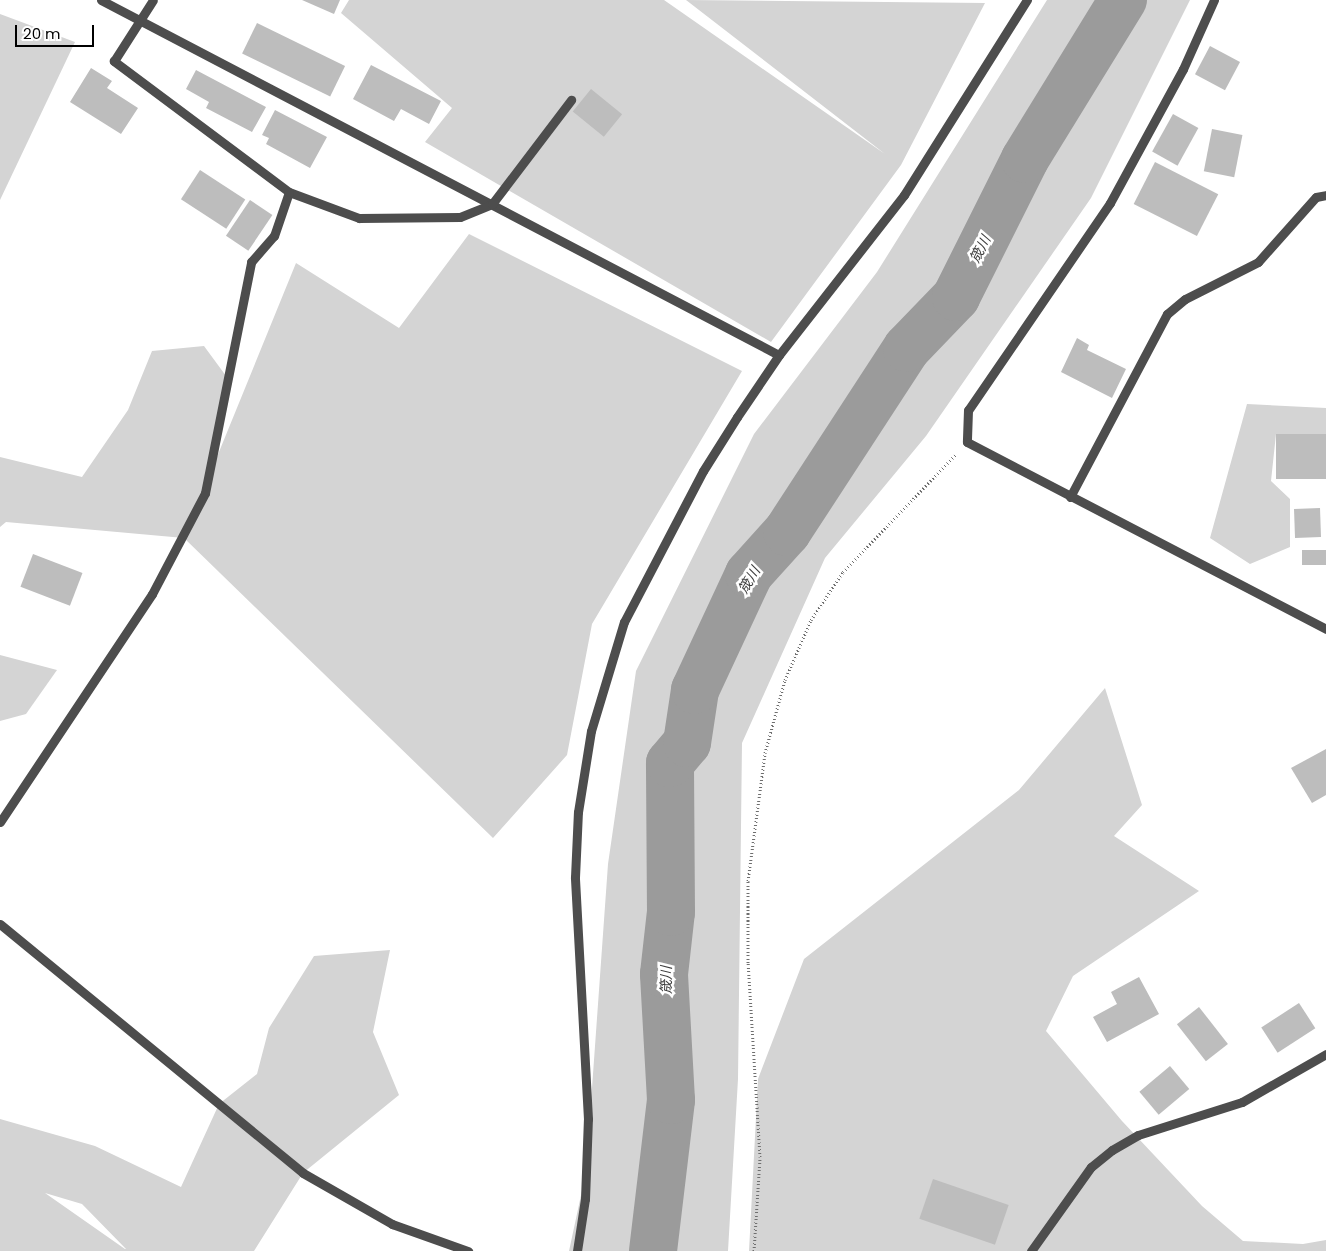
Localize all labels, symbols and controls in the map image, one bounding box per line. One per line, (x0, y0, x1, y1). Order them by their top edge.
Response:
scale bar (18, 15, 96, 47)
text: 20 m (23, 23, 61, 44)
water label: 筬川 (966, 233, 994, 265)
water label: 筬川 (735, 564, 763, 596)
water label: 筬川 (658, 966, 674, 994)

